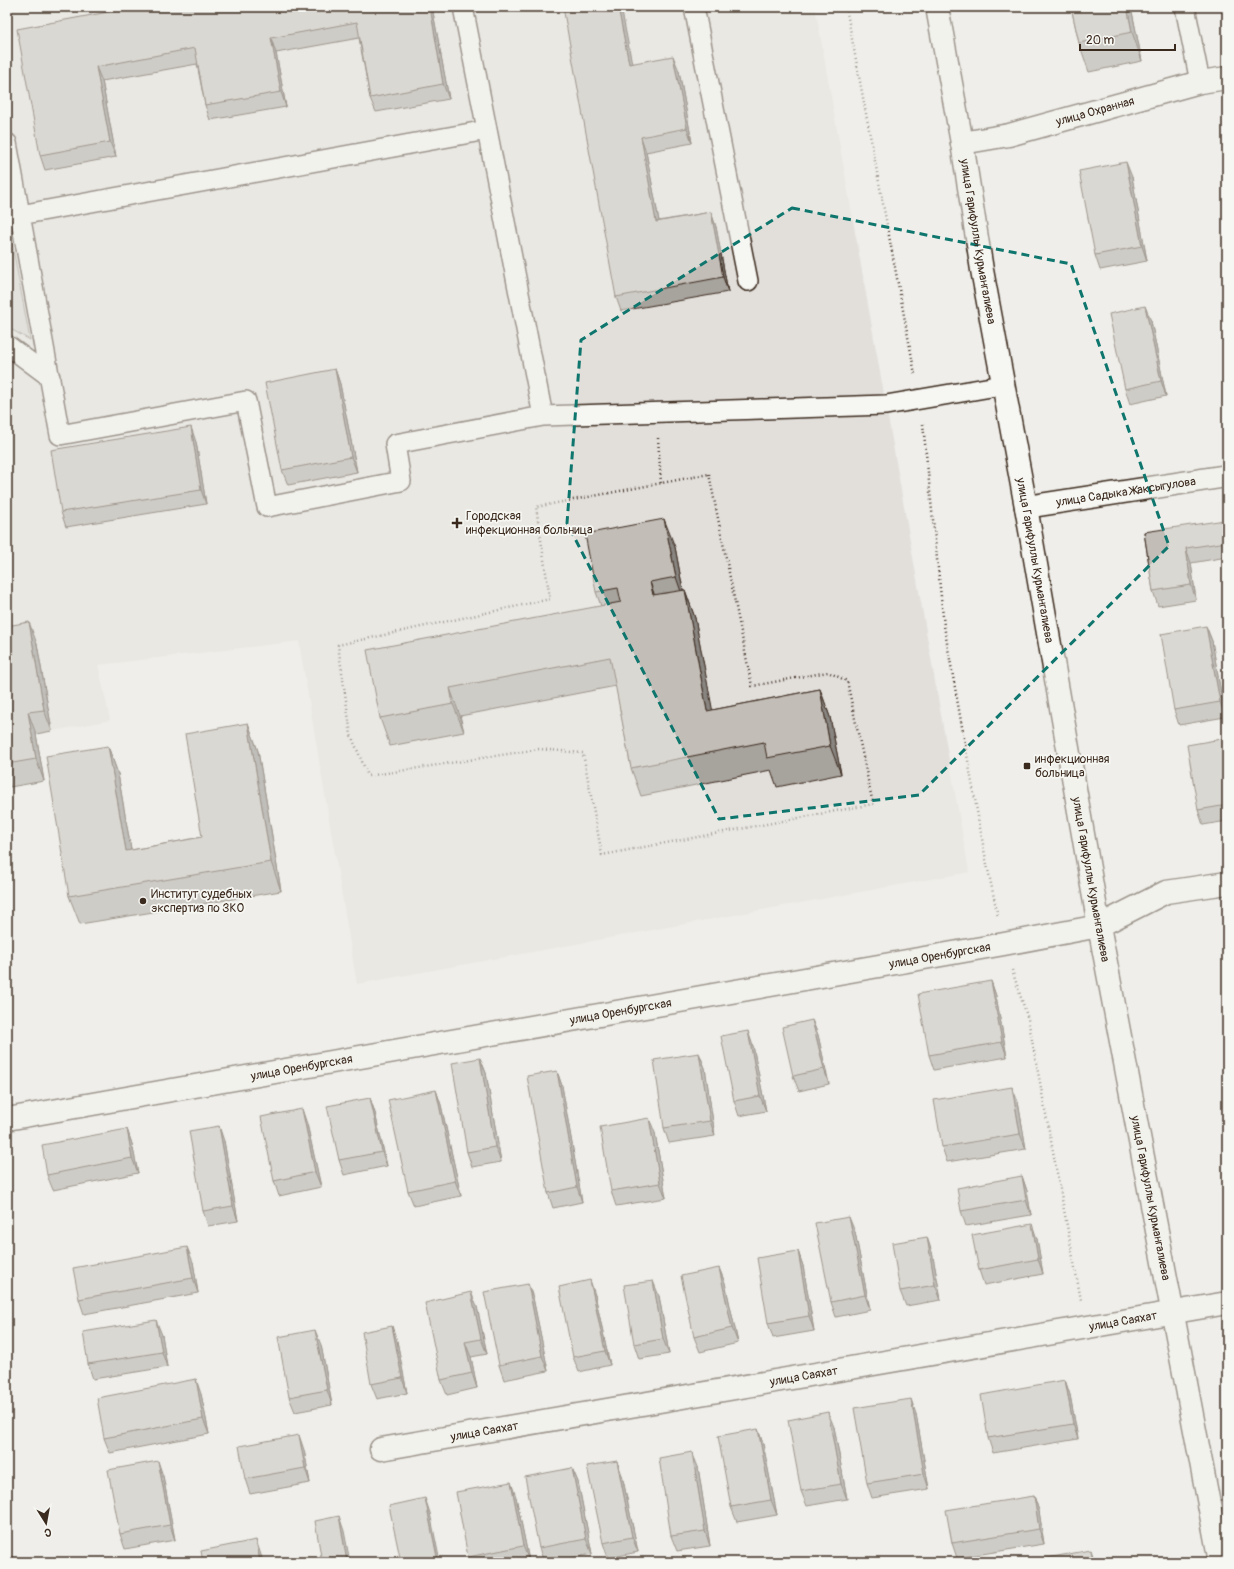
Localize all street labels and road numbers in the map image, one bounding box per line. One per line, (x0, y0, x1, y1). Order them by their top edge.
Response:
street label: улица Охранная (1053, 93, 1136, 130)
street label: улица Гарифуллы Курмангалиева (956, 157, 999, 326)
street label: улица Садыка Жаксыгулова (1054, 474, 1197, 510)
street label: улица Гарифуллы Курмангалиева (1013, 476, 1057, 645)
street label: улица Гарифуллы Курмангалиева (1068, 795, 1113, 964)
street label: улица Оренбургская (887, 939, 992, 972)
street label: улица Оренбургская (568, 995, 673, 1028)
street label: улица Оренбургская (249, 1051, 354, 1084)
street label: улица Гарифуллы Курмангалиева (1127, 1113, 1173, 1282)
street label: улица Саяхат (1087, 1308, 1158, 1335)
street label: улица Саяхат (768, 1363, 839, 1390)
street label: улица Саяхат (448, 1418, 520, 1445)

